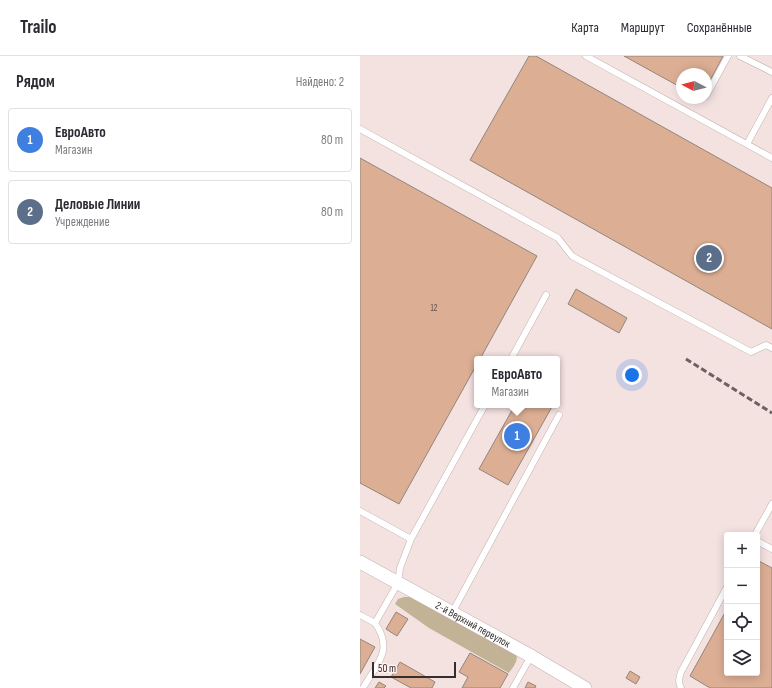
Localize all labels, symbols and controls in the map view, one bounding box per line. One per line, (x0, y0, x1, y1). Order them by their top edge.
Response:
text: Trailo (20, 16, 57, 39)
text: Карта (571, 19, 599, 36)
text: Маршрут (621, 19, 665, 36)
text: Сохранённые (687, 19, 752, 36)
north arrow (676, 68, 712, 104)
text: Рядом (16, 72, 55, 92)
text: Найдено: 2 (296, 74, 344, 90)
text: ЕвроАвто (55, 123, 106, 142)
text: 1 (27, 132, 33, 148)
text: 80 m (321, 132, 343, 148)
text: Магазин (55, 142, 92, 158)
text: Деловые Линии (55, 195, 140, 214)
text: 2 (27, 204, 33, 220)
text: 80 m (321, 204, 343, 220)
text: Учреждение (55, 214, 110, 230)
pin: 2 (696, 243, 722, 273)
house number: 12 (431, 303, 438, 314)
popup (474, 356, 560, 408)
text: ЕвроАвто (492, 365, 542, 384)
your location (622, 365, 642, 385)
text: Магазин (492, 384, 529, 400)
pin: 1 (504, 421, 530, 451)
map controls (724, 532, 760, 676)
button: + (724, 532, 760, 568)
button: − (724, 568, 760, 604)
street label: 2-й Верхний переулок (433, 598, 514, 650)
button: locate (724, 604, 760, 640)
button: layers (724, 640, 760, 676)
scale bar (372, 660, 456, 679)
text: 50 m (378, 662, 396, 675)

